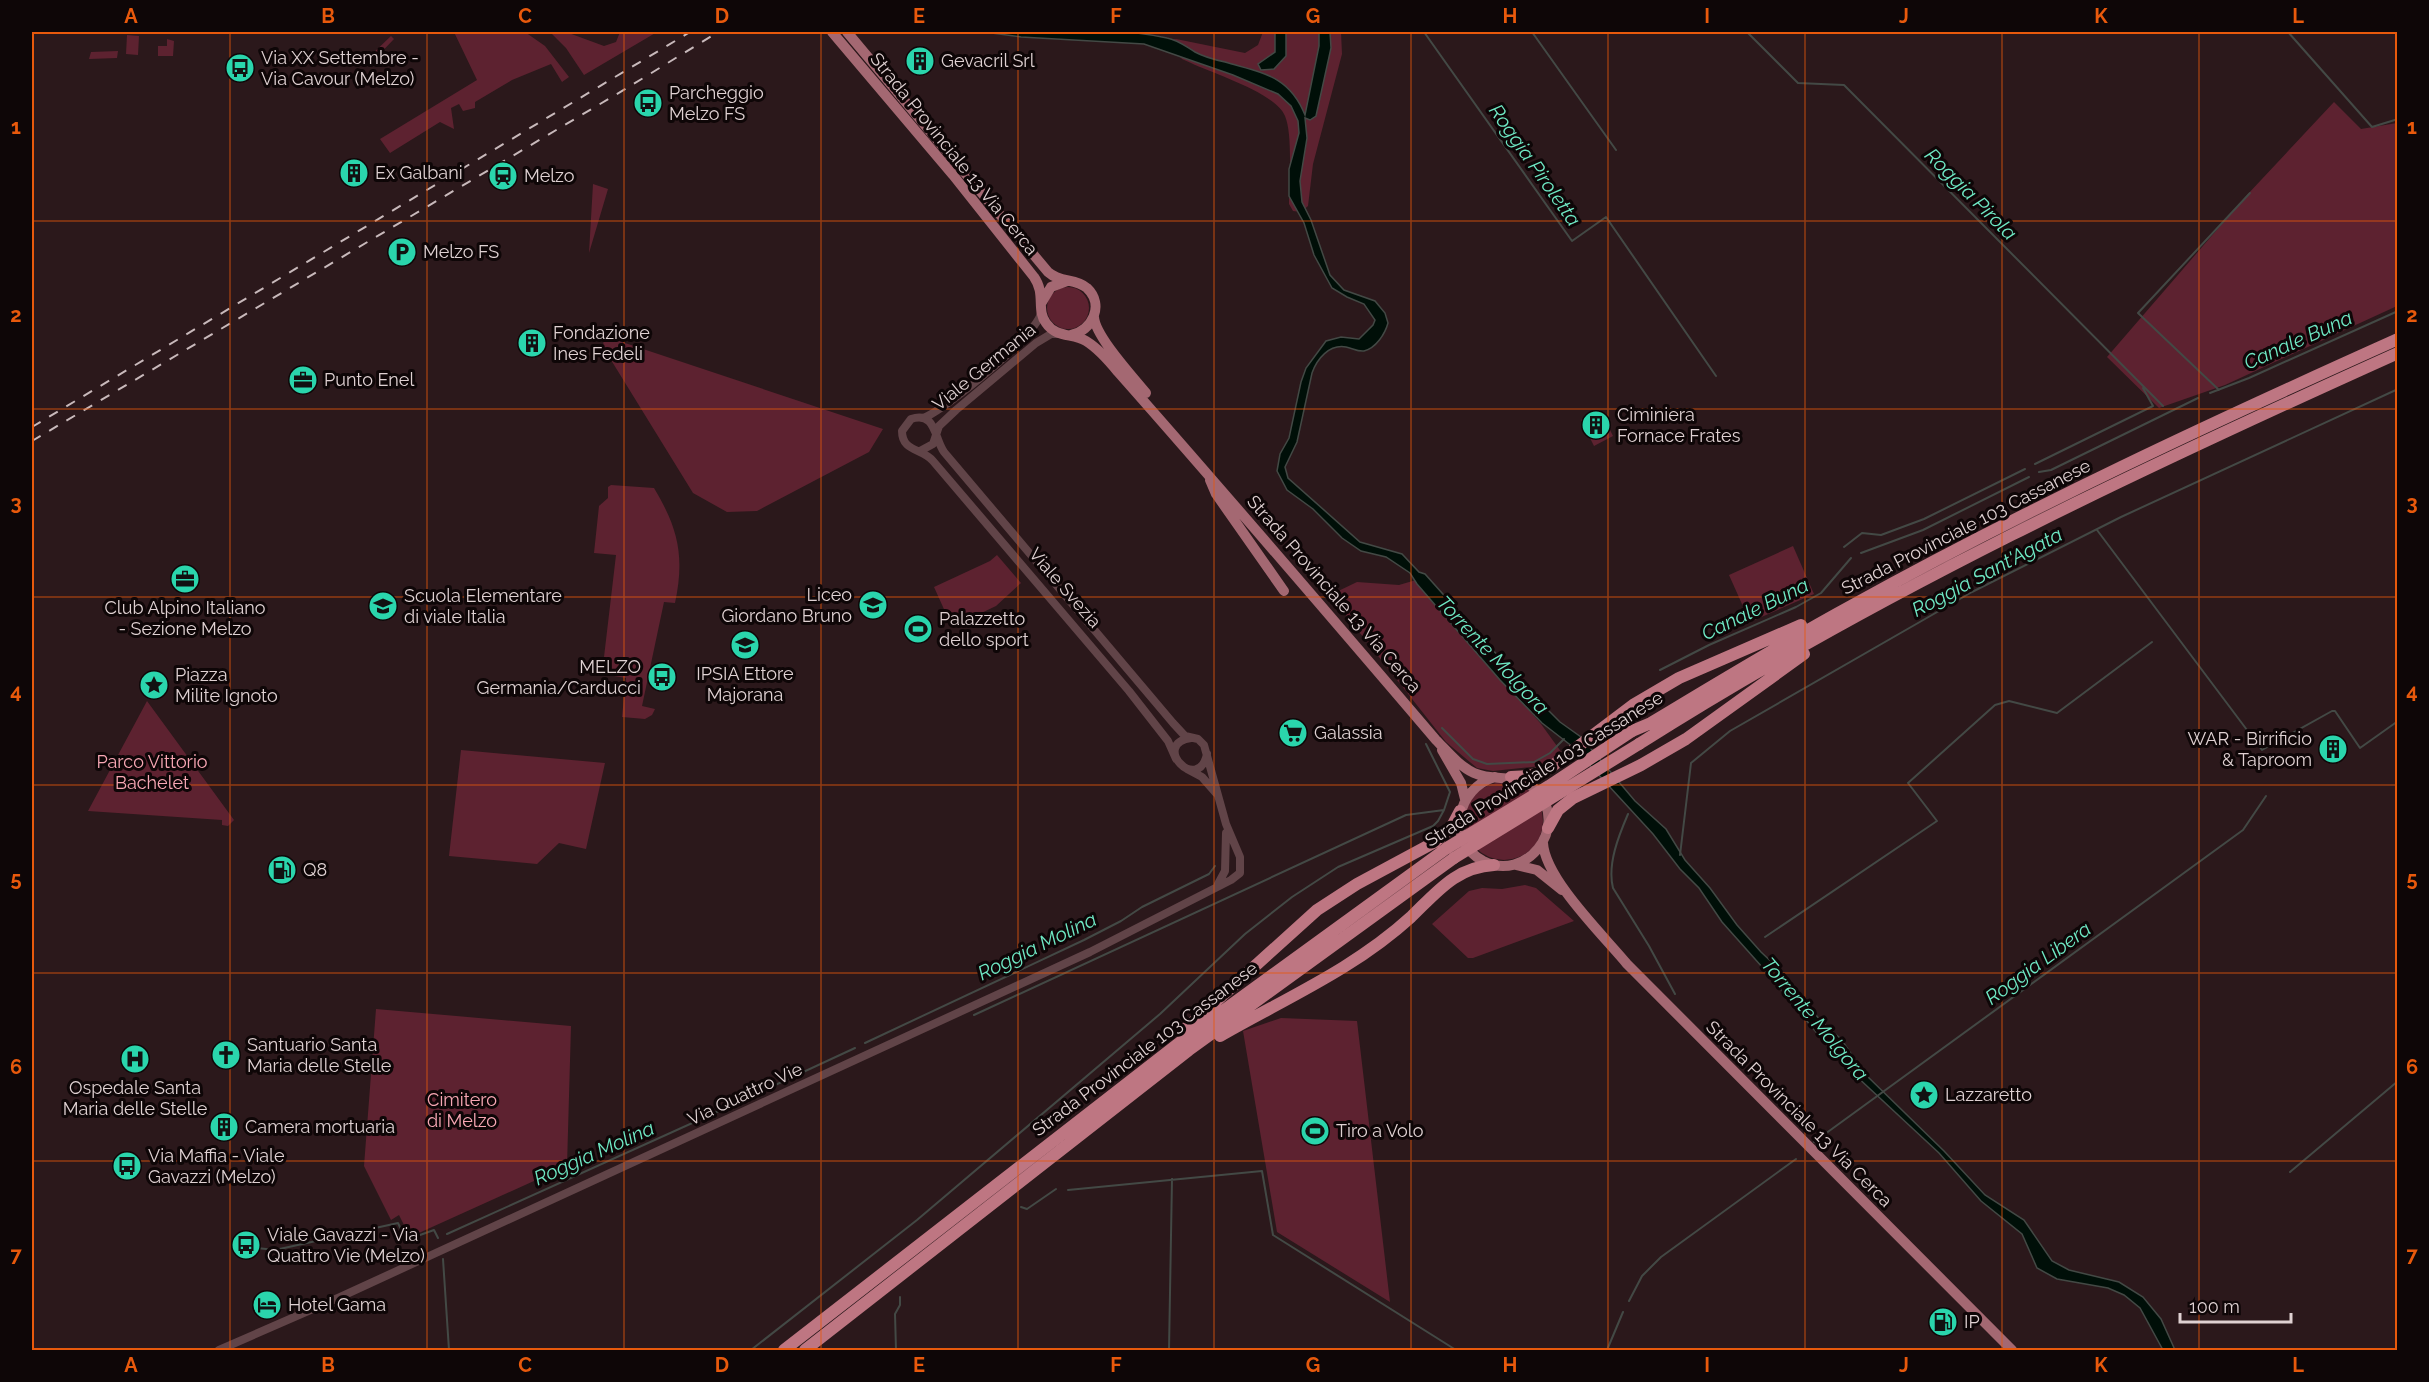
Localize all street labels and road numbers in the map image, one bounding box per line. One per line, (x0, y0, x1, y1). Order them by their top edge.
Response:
street label: Strada Provinciale 13 Via Cerca (866, 48, 1043, 259)
street label: Viale Germania (928, 319, 1039, 415)
street label: Strada Provinciale 103 Cassanese (1838, 454, 2094, 599)
street label: Strada Provinciale 13 Via Cerca (1243, 491, 1426, 697)
street label: Viale Svezia (1025, 543, 1106, 632)
street label: Strada Provinciale 103 Cassanese (1421, 686, 1667, 851)
street label: Strada Provinciale 103 Cassanese (1028, 957, 1262, 1140)
street label: Strada Provinciale 13 Via Cerca (1702, 1016, 1897, 1211)
street label: Via Quattro Vie (684, 1058, 806, 1129)

